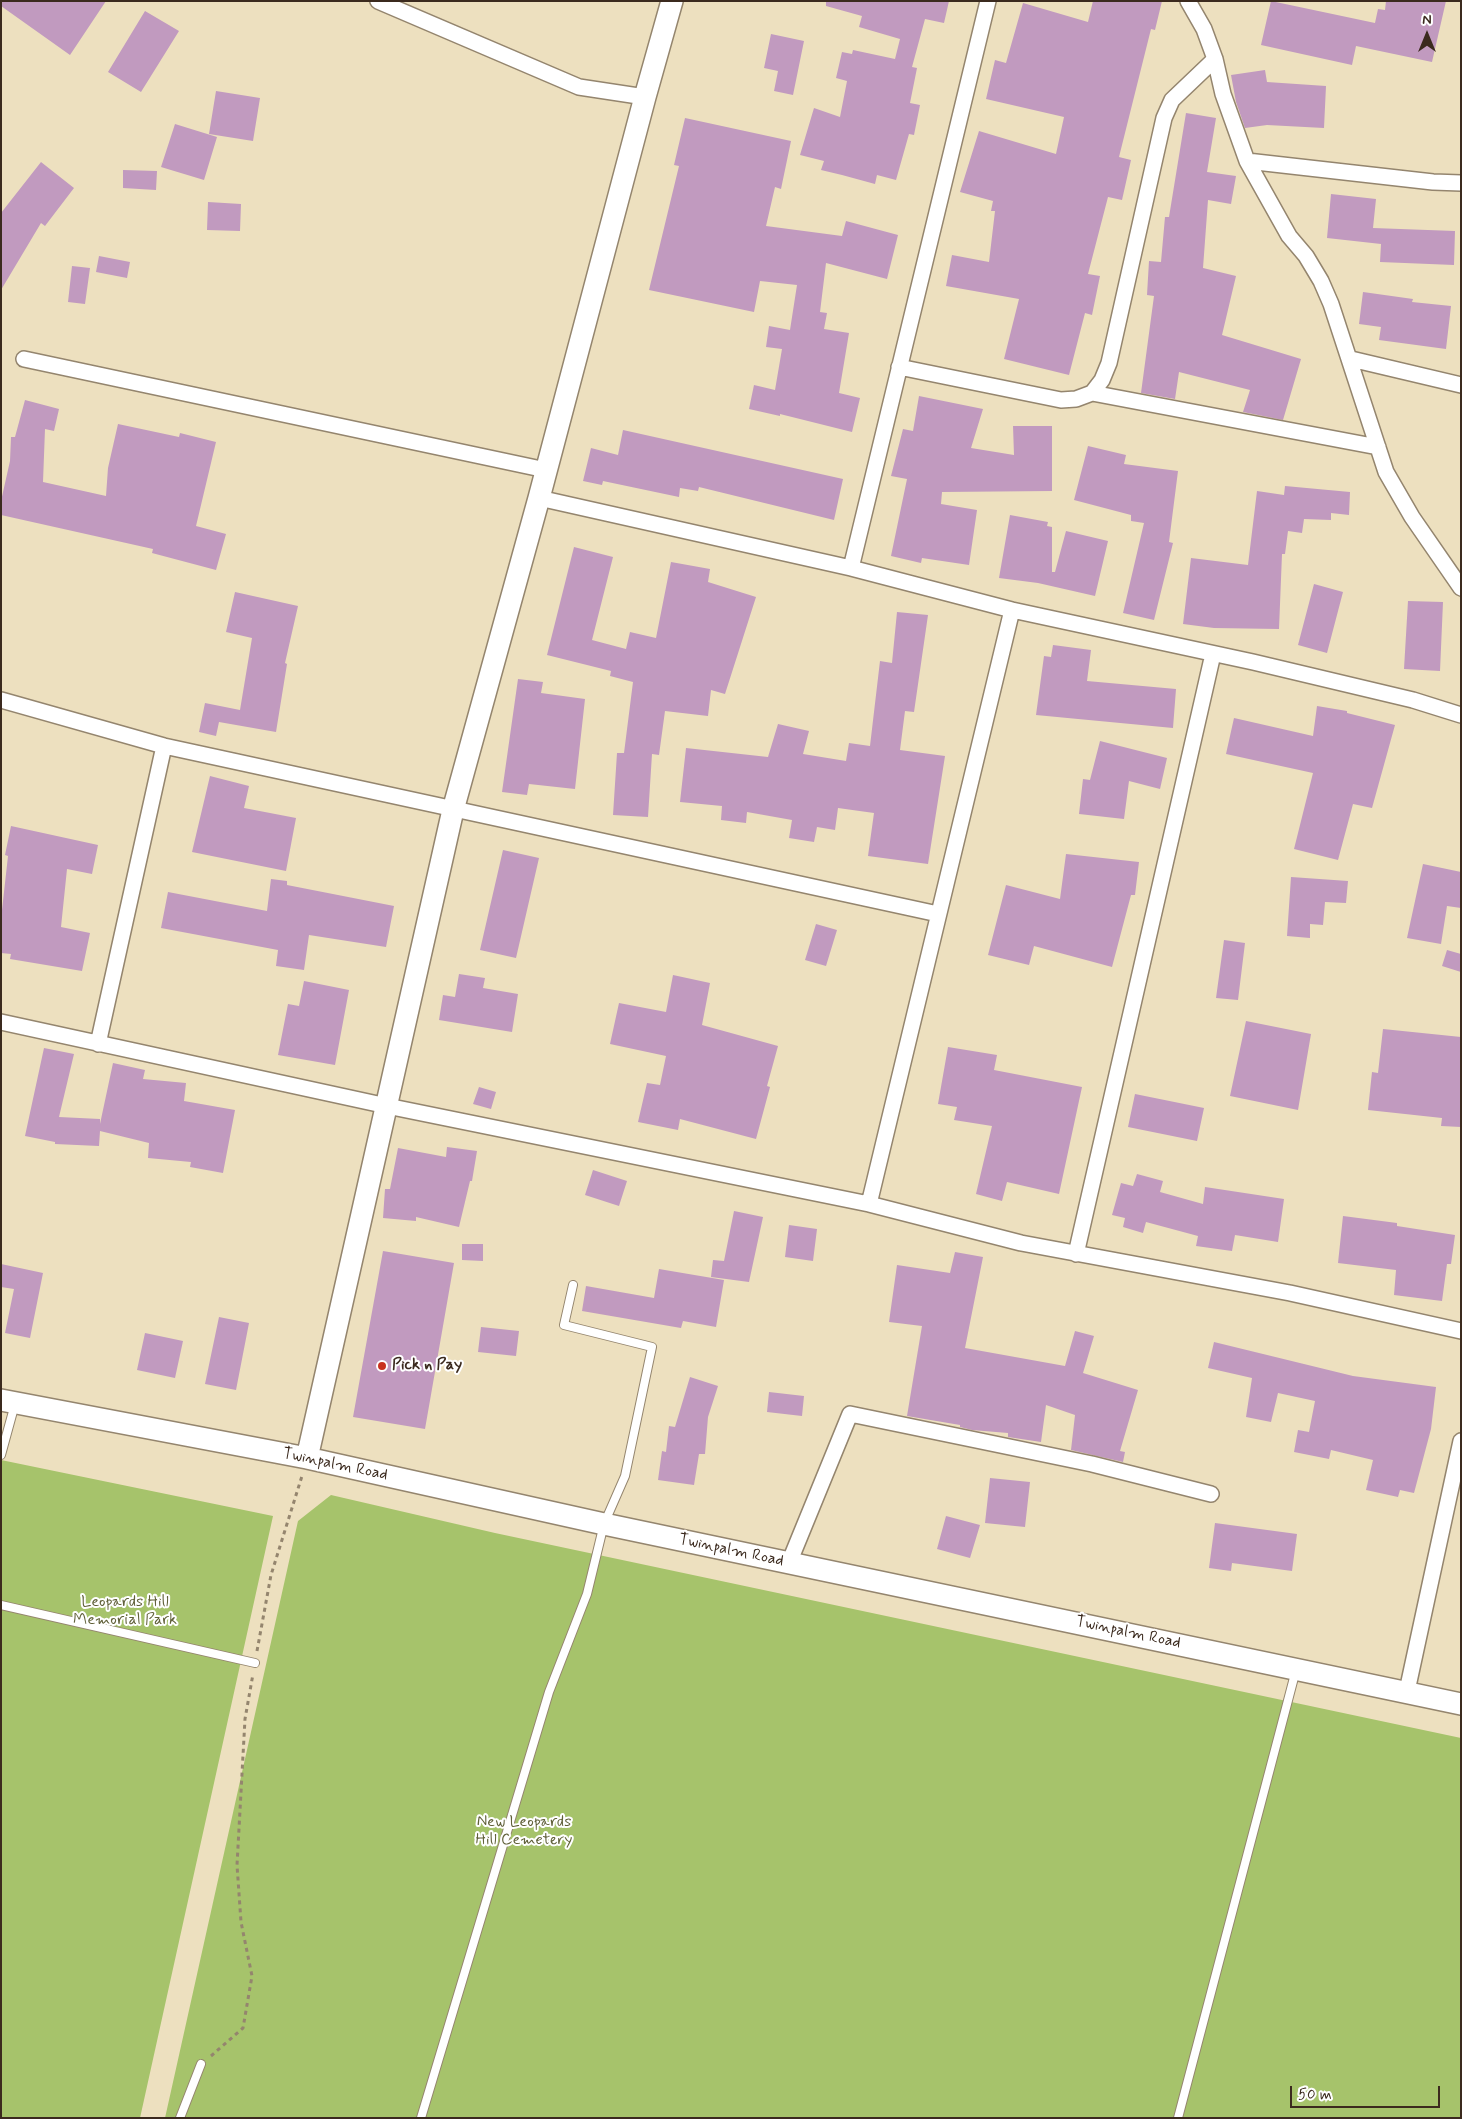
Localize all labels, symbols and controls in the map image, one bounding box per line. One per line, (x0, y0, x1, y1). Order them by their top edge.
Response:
north arrow (1402, 10, 1452, 60)
text: N (1422, 11, 1432, 29)
place label: Pick n Pay (392, 1356, 462, 1376)
marker: Pick n Pay (376, 1360, 388, 1372)
street label: Twinpalm Road (281, 1444, 389, 1486)
street label: Twinpalm Road (677, 1530, 785, 1572)
park label: Leopards Hill Memorial Park (73, 1593, 177, 1631)
street label: Twinpalm Road (1074, 1612, 1182, 1654)
park label: New Leopards Hill Cemetery (476, 1813, 572, 1851)
scale bar (1292, 2076, 1442, 2108)
text: 50 m (1298, 2085, 1332, 2105)

